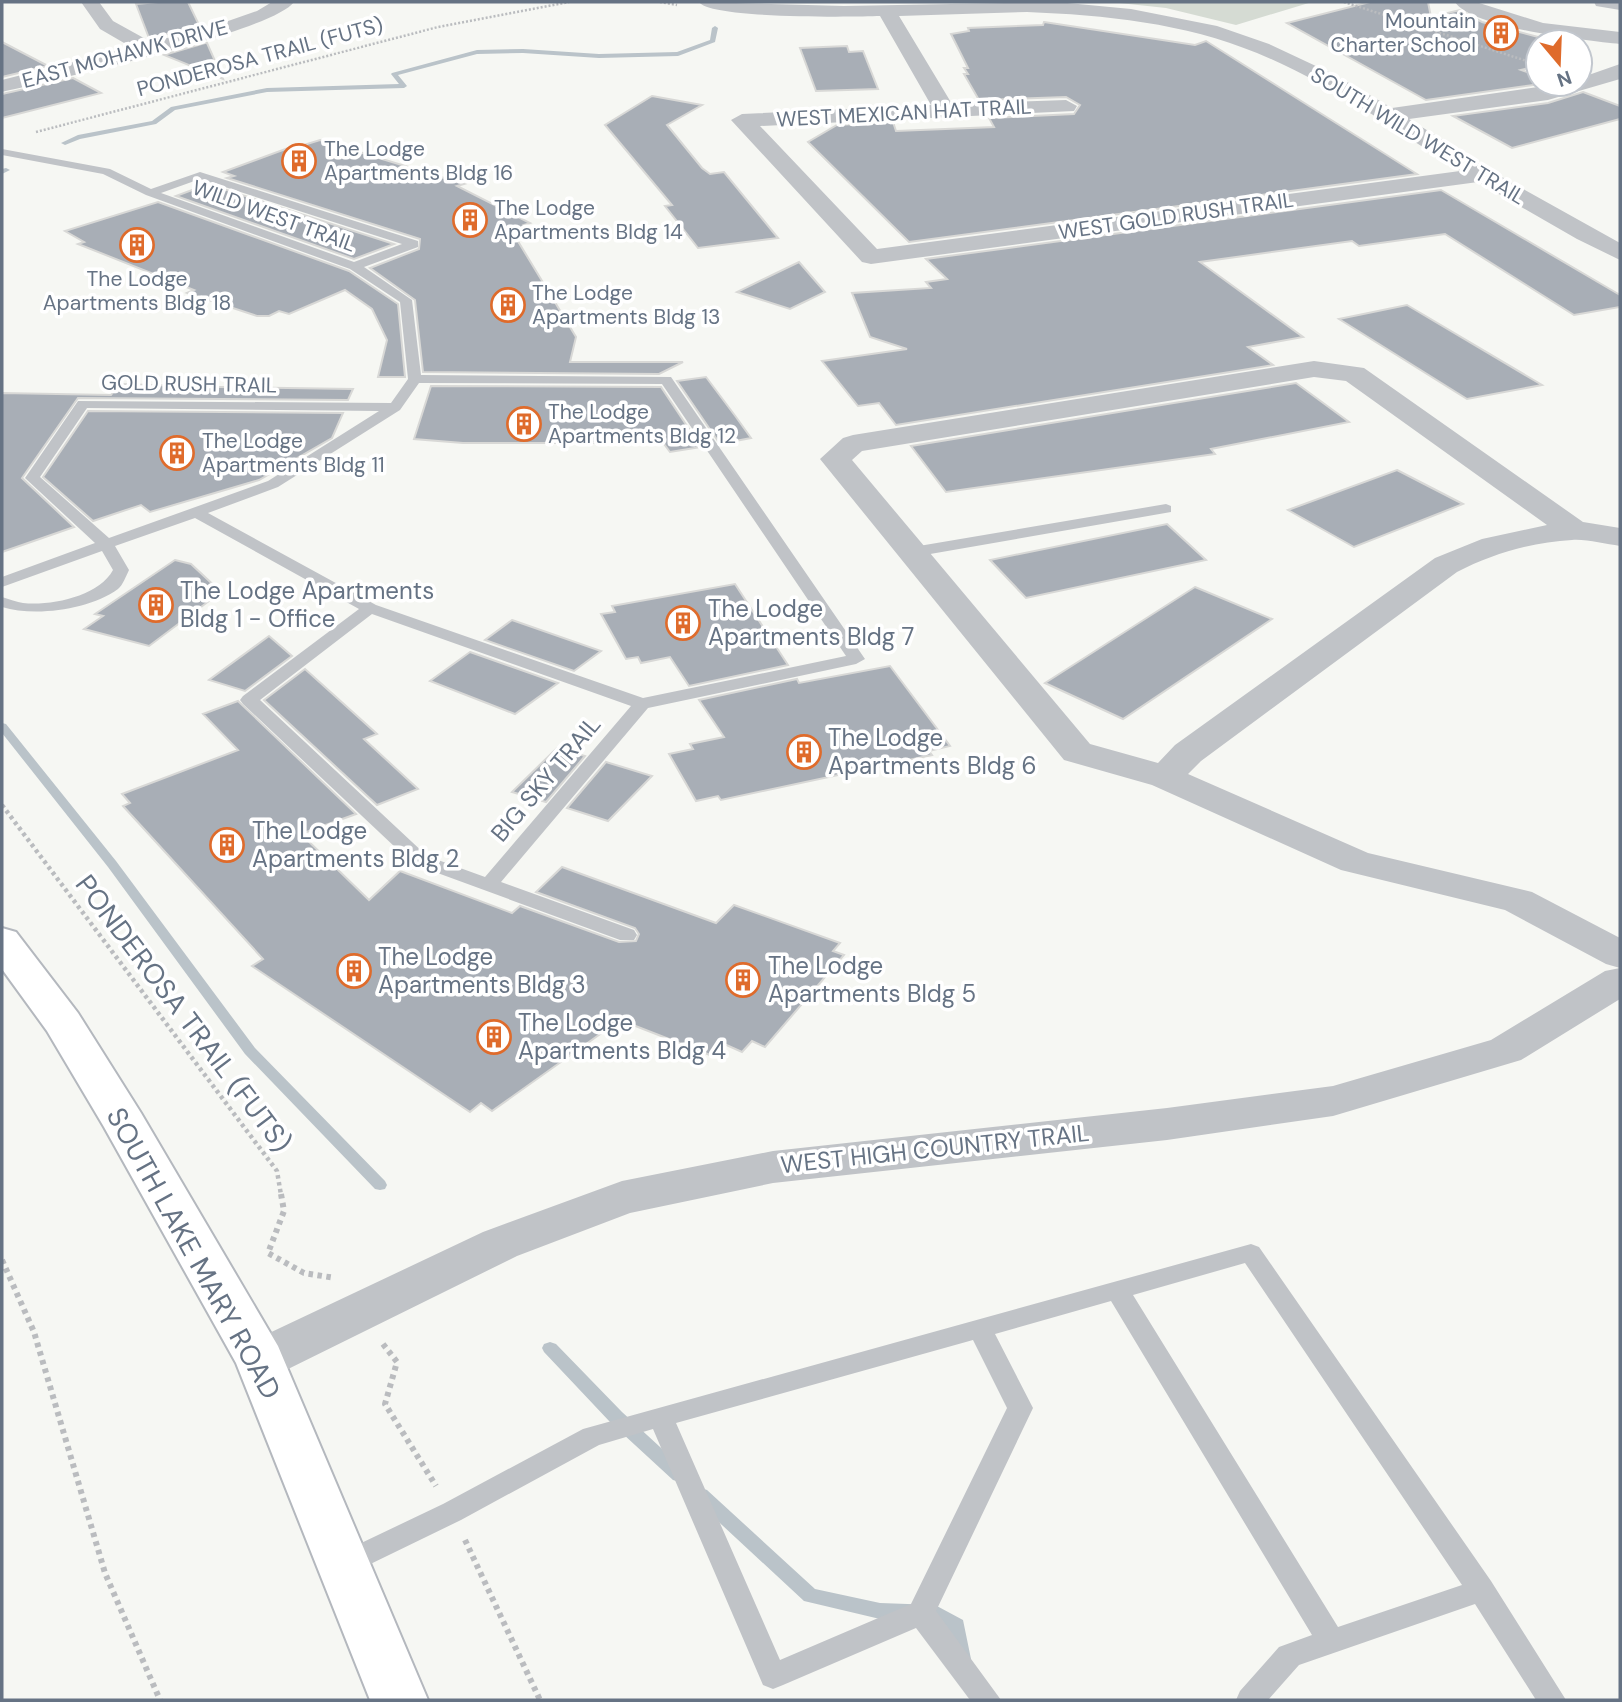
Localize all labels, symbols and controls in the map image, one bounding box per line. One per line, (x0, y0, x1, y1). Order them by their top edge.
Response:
place label: Mountain Charter School (1331, 7, 1476, 59)
street label: PONDEROSA TRAIL (FUTS) (134, 11, 386, 103)
street label: EAST MOHAWK DRIVE (19, 13, 231, 95)
building icon: Mountain Charter School (1482, 14, 1520, 52)
north arrow (1524, 28, 1594, 98)
street label: SOUTH WILD WEST TRAIL (1305, 61, 1531, 211)
text: N (1554, 65, 1575, 93)
street label: WEST MEXICAN HAT TRAIL (776, 92, 1032, 134)
place label: The Lodge Apartments Bldg 16 (324, 135, 513, 187)
building icon: The Lodge Apartments Bldg 16 (280, 142, 318, 180)
street label: WILD WEST TRAIL (188, 173, 360, 259)
street label: WEST GOLD RUSH TRAIL (1057, 186, 1295, 246)
place label: The Lodge Apartments Bldg 14 (494, 194, 683, 246)
building icon: The Lodge Apartments Bldg 14 (451, 201, 489, 239)
building icon: The Lodge Apartments Bldg 18 (118, 226, 156, 264)
place label: The Lodge Apartments Bldg 18 (43, 265, 231, 317)
place label: The Lodge Apartments Bldg 13 (532, 279, 720, 331)
building icon: The Lodge Apartments Bldg 13 (489, 286, 527, 324)
street label: GOLD RUSH TRAIL (101, 368, 277, 400)
place label: The Lodge Apartments Bldg 12 (548, 398, 736, 450)
building icon: The Lodge Apartments Bldg 12 (505, 405, 543, 443)
place label: The Lodge Apartments Bldg 11 (202, 427, 385, 479)
building icon: The Lodge Apartments Bldg 11 (158, 434, 196, 472)
place label: The Lodge Apartments Bldg 1 - Office (180, 575, 434, 634)
building icon: The Lodge Apartments Bldg 1 - Office (137, 586, 175, 624)
place label: The Lodge Apartments Bldg 7 (708, 593, 914, 652)
building icon: The Lodge Apartments Bldg 7 (664, 604, 702, 642)
street label: BIG SKY TRAIL (484, 709, 607, 848)
place label: The Lodge Apartments Bldg 6 (828, 722, 1037, 781)
building icon: The Lodge Apartments Bldg 6 (785, 733, 823, 771)
place label: The Lodge Apartments Bldg 2 (252, 815, 459, 874)
building icon: The Lodge Apartments Bldg 2 (208, 826, 246, 864)
street label: PONDEROSA TRAIL (FUTS) (67, 867, 300, 1160)
place label: The Lodge Apartments Bldg 3 (378, 941, 586, 1000)
place label: The Lodge Apartments Bldg 5 (768, 950, 976, 1009)
building icon: The Lodge Apartments Bldg 3 (335, 952, 373, 990)
building icon: The Lodge Apartments Bldg 5 (724, 961, 762, 999)
place label: The Lodge Apartments Bldg 4 (518, 1007, 726, 1066)
building icon: The Lodge Apartments Bldg 4 (475, 1018, 513, 1056)
street label: SOUTH LAKE MARY ROAD (98, 1101, 289, 1406)
street label: WEST HIGH COUNTRY TRAIL (779, 1117, 1091, 1180)

